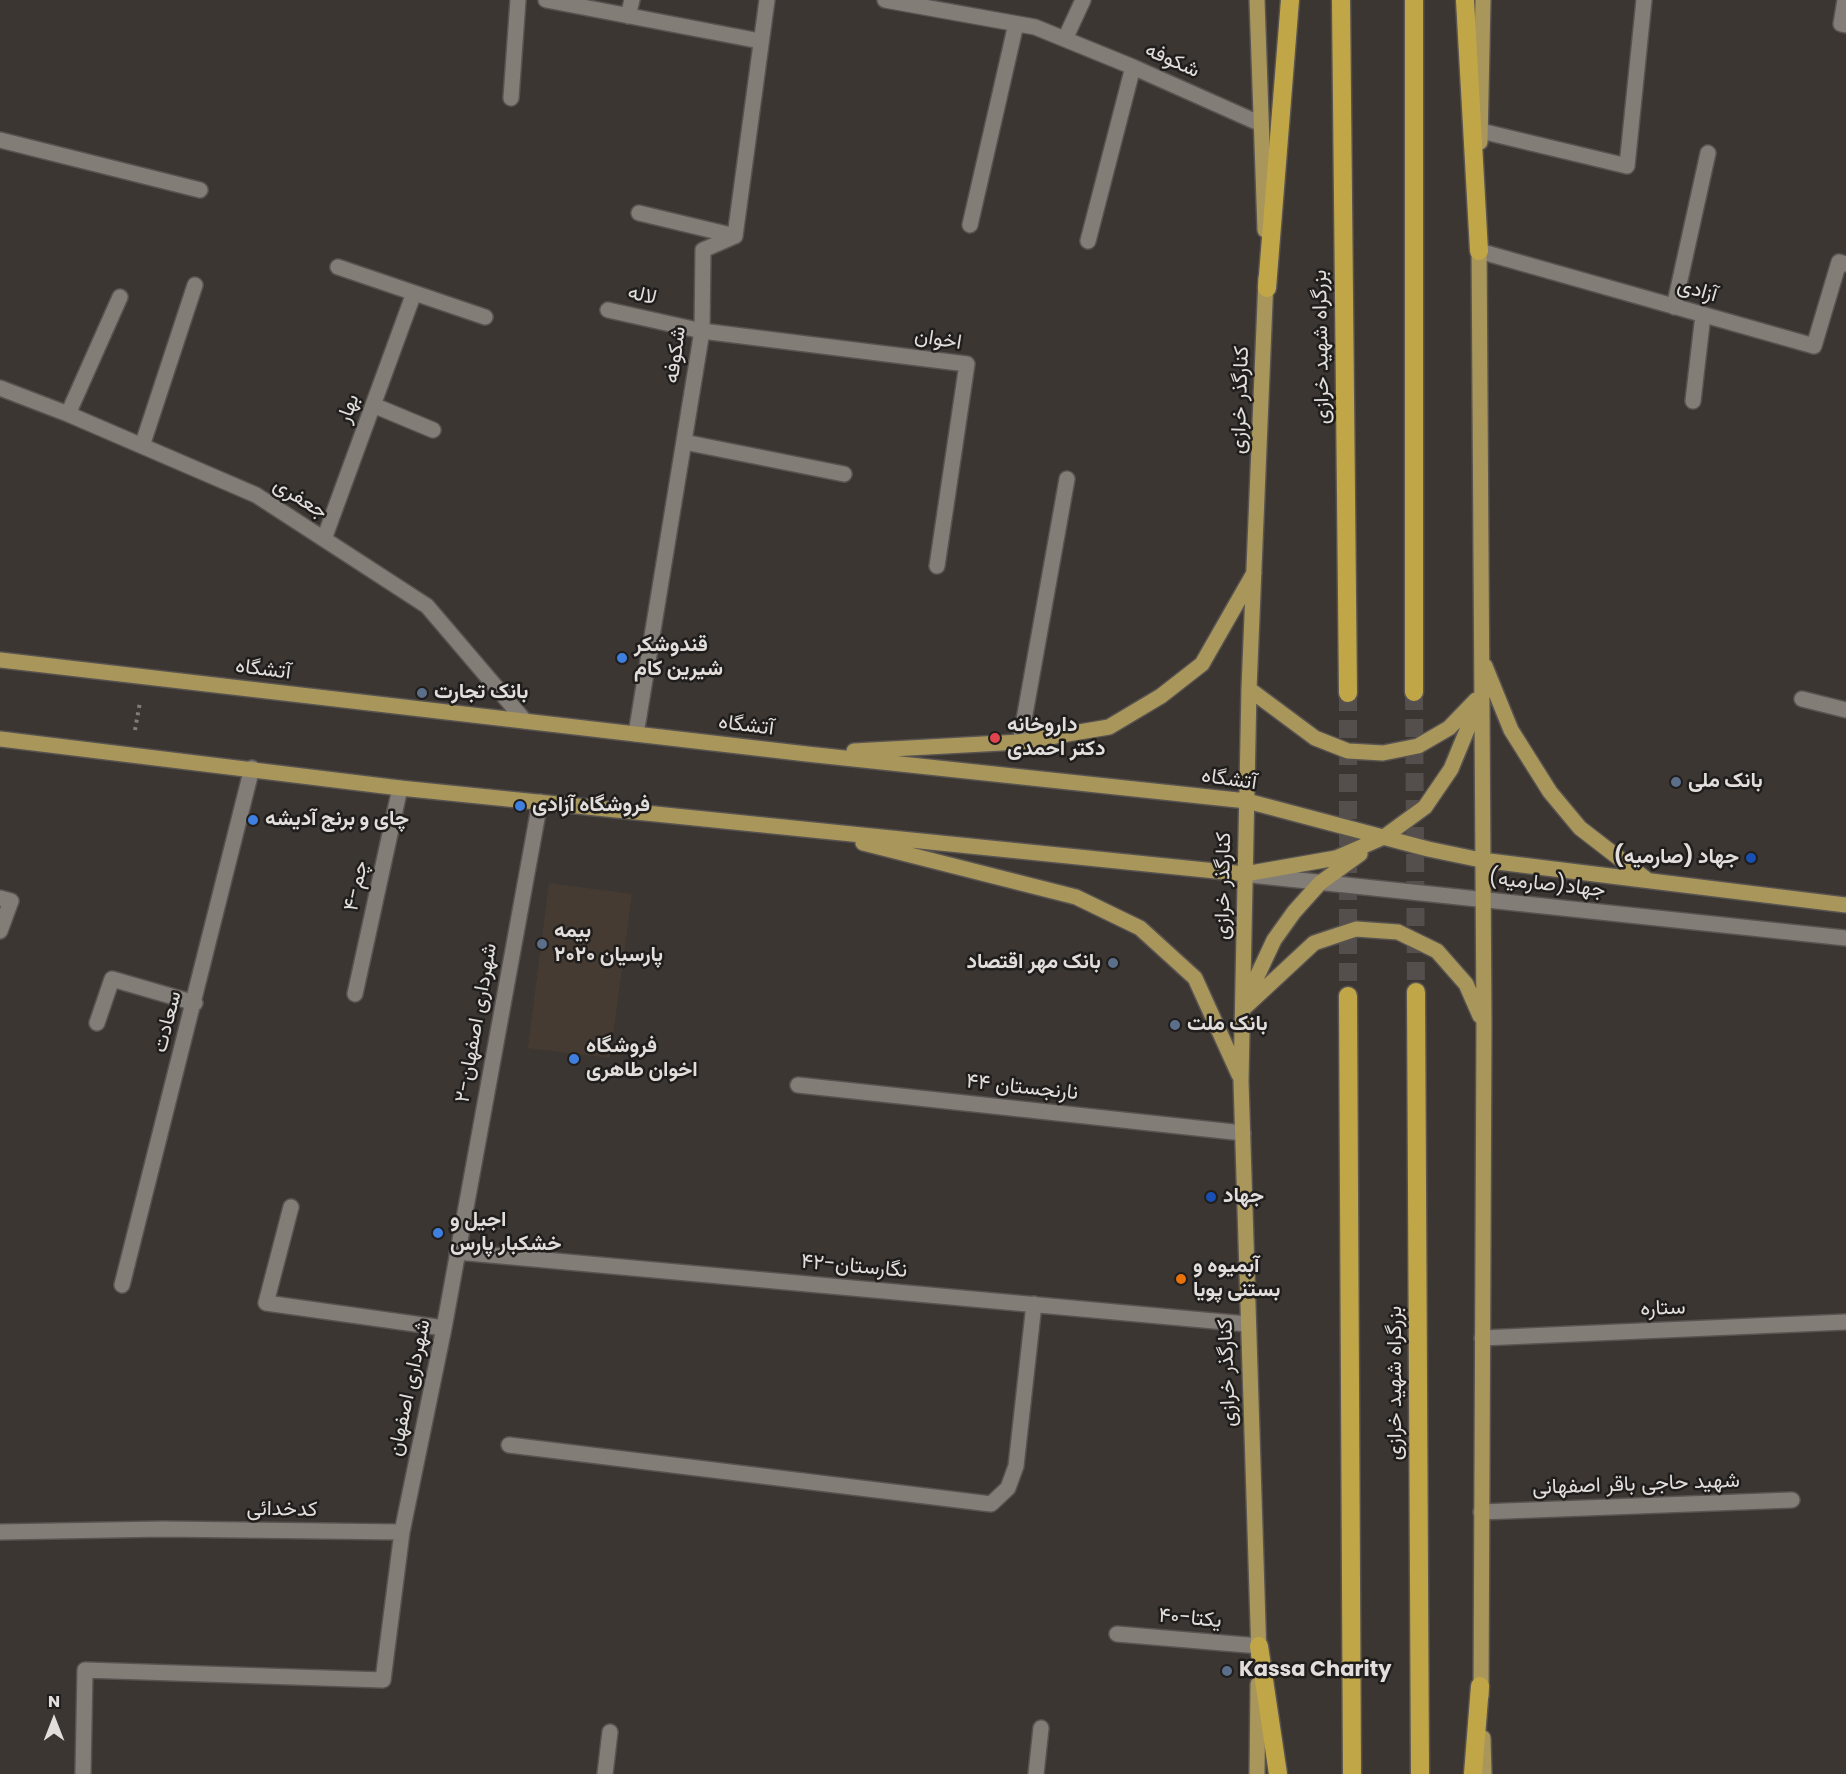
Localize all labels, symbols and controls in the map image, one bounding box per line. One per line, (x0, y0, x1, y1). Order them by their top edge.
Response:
street label: شکوفه (1141, 38, 1203, 84)
street label: بزرگراه شهید خرازی (1308, 270, 1336, 424)
street label: آزادی (1674, 273, 1720, 309)
street label: لاله (625, 280, 659, 312)
street label: اخوان (913, 324, 963, 356)
street label: شکوفه (660, 325, 692, 385)
street label: کنارگذر خرازی (1227, 346, 1255, 454)
street label: بهار (332, 391, 366, 427)
street label: جعفری (268, 473, 332, 525)
place label: قندوشکر شیرین کام (634, 633, 723, 683)
marker: قندوشکر شیرین کام (615, 651, 629, 665)
street label: آتشگاه (234, 654, 292, 686)
place label: بانک تجارت (434, 680, 528, 706)
marker: بانک تجارت (415, 686, 429, 700)
street label: آتشگاه (717, 710, 775, 742)
place label: داروخانه دکتر احمدی (1007, 713, 1105, 763)
marker: داروخانه دکتر احمدی (988, 731, 1002, 745)
street label: آتشگاه (1200, 764, 1258, 796)
place label: بانک ملی (1688, 769, 1763, 795)
marker: بانک ملی (1669, 775, 1683, 789)
place label: فروشگاه آزادی (532, 793, 650, 819)
marker: فروشگاه آزادی (513, 799, 527, 813)
place label: چای و برنج آدیشه (265, 807, 409, 833)
marker: چای و برنج آدیشه (246, 813, 260, 827)
street label: کنارگذر خرازی (1210, 832, 1238, 940)
place label: جهاد (صارمیه) (1614, 845, 1739, 871)
marker: جهاد (صارمیه) (1744, 851, 1758, 865)
street label: ۴-چم (339, 858, 375, 914)
street label: جهاد(صارمیه) (1487, 866, 1607, 904)
place label: بیمه پارسیان ۲۰۲۰ (554, 919, 663, 969)
marker: بیمه پارسیان ۲۰۲۰ (535, 937, 549, 951)
street label: ۲-شهرداری اصفهان (451, 941, 503, 1105)
place label: بانک مهر اقتصاد (966, 950, 1101, 976)
marker: بانک مهر اقتصاد (1106, 956, 1120, 970)
street label: سعادت (148, 989, 188, 1055)
place label: بانک ملت (1187, 1012, 1268, 1038)
marker: بانک ملت (1168, 1018, 1182, 1032)
place label: فروشگاه اخوان طاهری (586, 1034, 698, 1084)
marker: فروشگاه اخوان طاهری (567, 1052, 581, 1066)
street label: ۴۴ نارنجستان (965, 1070, 1079, 1106)
place label: جهاد (1223, 1184, 1264, 1210)
marker: جهاد (1204, 1190, 1218, 1204)
place label: اجیل و خشکبار پارس (450, 1208, 562, 1258)
marker: اجیل و خشکبار پارس (431, 1226, 445, 1240)
street label: ۴۲-نگارستان (800, 1250, 908, 1284)
place label: آبمیوه و بستنی پویا (1193, 1254, 1280, 1304)
marker: آبمیوه و بستنی پویا (1174, 1272, 1188, 1286)
street label: ستاره (1640, 1296, 1686, 1322)
street label: بزرگراه شهید خرازی (1383, 1306, 1409, 1460)
street label: شهرداری اصفهان (383, 1317, 437, 1459)
street label: کنارگذر خرازی (1214, 1319, 1242, 1427)
street label: شهید حاجی باقر اصفهانی (1532, 1469, 1740, 1501)
street label: کدخدائی (246, 1497, 318, 1523)
street label: ۴۰-یکتا (1157, 1604, 1223, 1634)
place label: Kassa Charity (1239, 1658, 1391, 1684)
marker: Kassa Charity (1220, 1664, 1234, 1678)
north arrow (24, 1690, 84, 1750)
text: N (48, 1690, 60, 1713)

